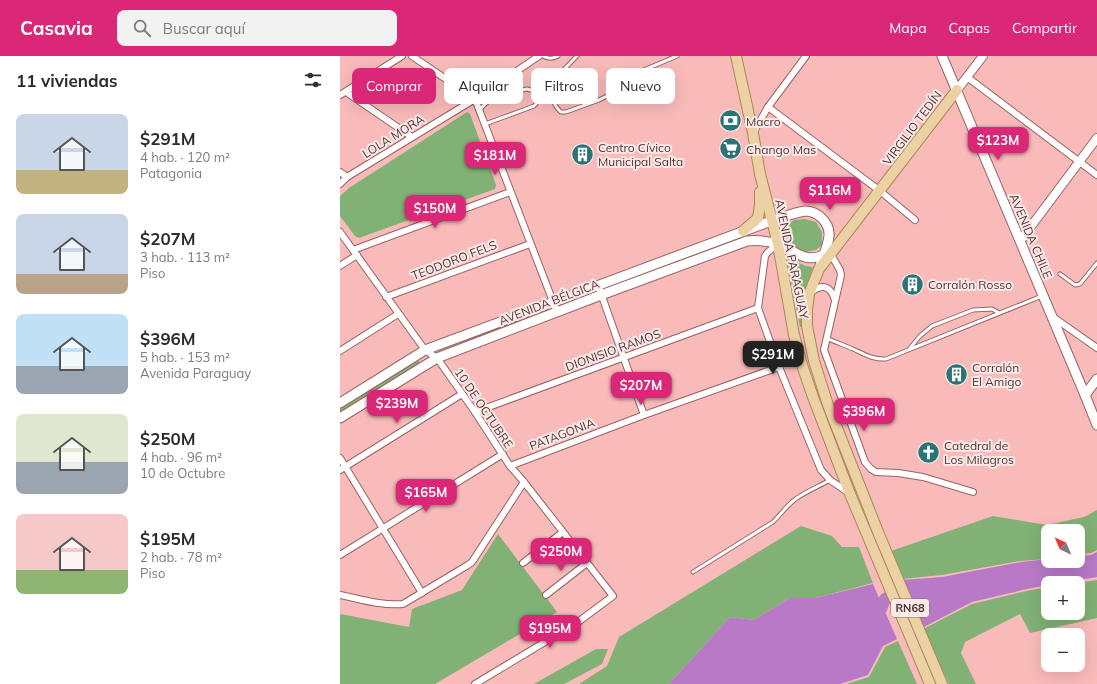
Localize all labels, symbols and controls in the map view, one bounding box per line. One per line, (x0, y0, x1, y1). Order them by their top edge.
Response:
search box (117, 10, 397, 46)
text: Casavia (20, 16, 93, 40)
icon: search (131, 17, 153, 39)
text: Buscar aquí (163, 19, 245, 38)
text: Mapa (889, 19, 927, 37)
text: Capas (949, 19, 990, 37)
text: Compartir (1012, 19, 1077, 37)
chip: Comprar (352, 68, 436, 104)
chip: Alquilar (444, 68, 523, 104)
chip: Filtros (531, 68, 598, 104)
chip: Nuevo (606, 68, 675, 104)
icon: filters (302, 69, 324, 91)
text: 11 viviendas (16, 70, 118, 91)
street label: VIRGILIO TEDÍN (879, 88, 945, 168)
bank icon: Macro (717, 108, 743, 134)
street label: LOLA MORA (359, 111, 427, 161)
place label: Macro (746, 114, 781, 129)
pin: $123M (970, 127, 1026, 161)
text: $291M (140, 128, 196, 149)
icon: home (48, 130, 96, 178)
text: $123M (977, 132, 1019, 148)
supermarket icon: Chango Mas (718, 136, 744, 162)
place label: Centro Cívico Municipal Salta (598, 140, 683, 169)
building icon: Centro Cívico Municipal Salta (570, 141, 596, 167)
pin: $181M (467, 142, 523, 176)
place label: Chango Mas (746, 142, 816, 157)
text: $181M (474, 147, 516, 163)
text: 4 hab. · 120 m² (140, 149, 230, 165)
text: Patagonia (140, 165, 202, 181)
pin: $116M (802, 177, 858, 211)
text: $116M (809, 182, 851, 198)
street label: AVENIDA CHILE (1006, 191, 1056, 281)
pin: $150M (407, 195, 463, 229)
street label: AVENIDA PARAGUAY (772, 198, 812, 321)
text: $150M (414, 200, 456, 216)
text: $207M (140, 228, 196, 249)
icon: home (48, 230, 96, 278)
street label: TEODORO FELS (409, 237, 499, 283)
text: 3 hab. · 113 m² (140, 249, 230, 265)
text: Piso (140, 265, 165, 281)
building icon: Corralón Rosso (900, 271, 926, 297)
street label: AVENIDA BÉLGICA (497, 276, 602, 328)
place label: Corralón Rosso (928, 277, 1012, 292)
street label: DIONISIO RAMOS (563, 326, 663, 374)
text: $396M (140, 328, 196, 349)
icon: home (48, 330, 96, 378)
pin: $291M (745, 341, 801, 375)
text: $291M (752, 346, 794, 362)
text: 5 hab. · 153 m² (140, 349, 230, 365)
place label: Corralón El Amigo (972, 360, 1021, 389)
building icon: Corralón El Amigo (943, 361, 969, 387)
text: Avenida Paraguay (140, 365, 251, 381)
street label: 10 DE OCTUBRE (452, 365, 516, 451)
pin: $207M (613, 372, 669, 406)
text: $207M (620, 377, 662, 393)
pin: $239M (369, 390, 425, 424)
text: $239M (376, 395, 418, 411)
pin: $396M (836, 398, 892, 432)
text: $396M (843, 403, 885, 419)
street label: PATAGONIA (527, 415, 597, 453)
text: $250M (140, 428, 196, 449)
icon: home (48, 430, 96, 478)
place label: Catedral de Los Milagros (944, 438, 1014, 467)
church icon: Catedral de Los Milagros (915, 439, 941, 465)
text: 4 hab. · 96 m² (140, 449, 222, 465)
text: 10 de Octubre (140, 465, 225, 481)
pin: $165M (398, 479, 454, 513)
text: $165M (405, 484, 447, 500)
north arrow (1041, 524, 1085, 568)
map controls (1041, 524, 1085, 672)
text: $195M (140, 528, 196, 549)
icon: home (48, 530, 96, 578)
pin: $250M (533, 538, 589, 572)
text: $250M (540, 543, 582, 559)
text: 2 hab. · 78 m² (140, 549, 222, 565)
text: Piso (140, 565, 165, 581)
button: + (1041, 576, 1085, 620)
road number: RN68 (891, 599, 929, 617)
pin: $195M (522, 615, 578, 649)
text: $195M (529, 620, 571, 636)
button: − (1041, 628, 1085, 672)

